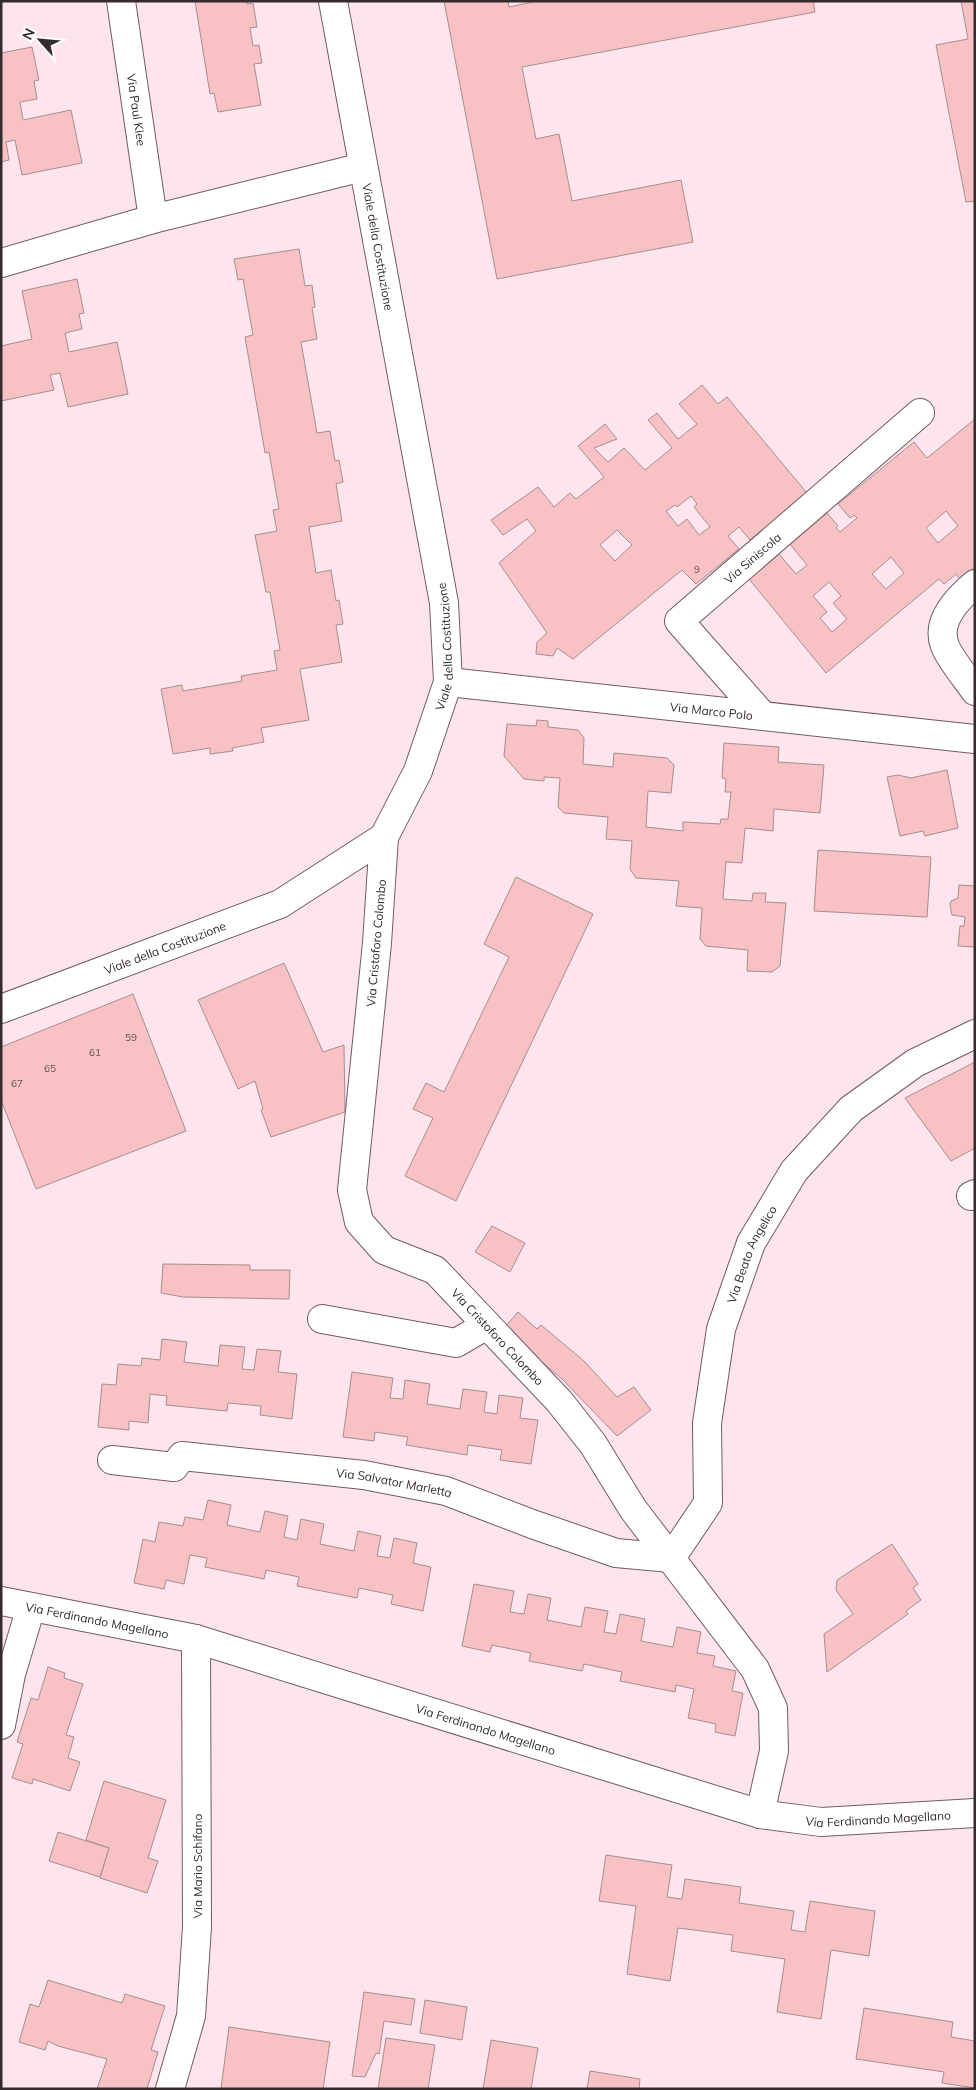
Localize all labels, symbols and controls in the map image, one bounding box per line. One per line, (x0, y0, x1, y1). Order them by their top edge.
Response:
north arrow (15, 15, 65, 65)
text: N (18, 25, 39, 43)
street label: Via Paul Klee (124, 73, 150, 147)
street label: Viale della Costituzione (359, 182, 397, 312)
street label: Via Siniscola (721, 529, 784, 587)
house number: 9 (694, 563, 700, 576)
street label: Viale della Costituzione (431, 582, 456, 712)
street label: Via Marco Polo (669, 699, 754, 722)
street label: Via Cristoforo Colombo (363, 879, 389, 1007)
street label: Viale della Costituzione (102, 918, 228, 977)
house number: 59 (125, 1031, 137, 1044)
house number: 61 (89, 1046, 101, 1059)
house number: 65 (44, 1062, 56, 1075)
house number: 67 (11, 1077, 23, 1090)
street label: Via Beato Angelico (723, 1202, 779, 1305)
street label: Via Cristoforo Colombo (448, 1285, 547, 1388)
street label: Via Salvator Marletta (335, 1465, 455, 1500)
street label: Via Ferdinando Magellano (24, 1598, 170, 1641)
street label: Via Ferdinando Magellano (414, 1700, 558, 1758)
street label: Via Ferdinando Magellano (805, 1807, 951, 1830)
street label: Via Mario Schifano (190, 1814, 205, 1918)

